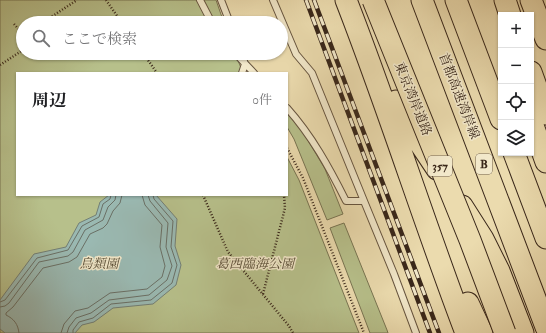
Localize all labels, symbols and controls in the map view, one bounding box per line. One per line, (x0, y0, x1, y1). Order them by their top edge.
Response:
map controls (498, 12, 534, 156)
button: + (498, 12, 534, 48)
search box (16, 16, 288, 60)
icon: search (30, 27, 52, 49)
text: ここで検索 (62, 30, 137, 49)
button: − (498, 48, 534, 84)
street label: 首都高速湾岸線 (435, 51, 483, 141)
street label: 東京湾岸道路 (391, 60, 435, 138)
button: locate (498, 84, 534, 120)
text: 周辺 (32, 90, 66, 111)
text: 0件 (252, 92, 272, 108)
button: layers (498, 120, 534, 156)
road number: B (476, 154, 492, 174)
road number: 357 (428, 156, 452, 176)
park label: 鳥類園 (79, 256, 120, 272)
park label: 葛西臨海公園 (216, 256, 296, 272)

